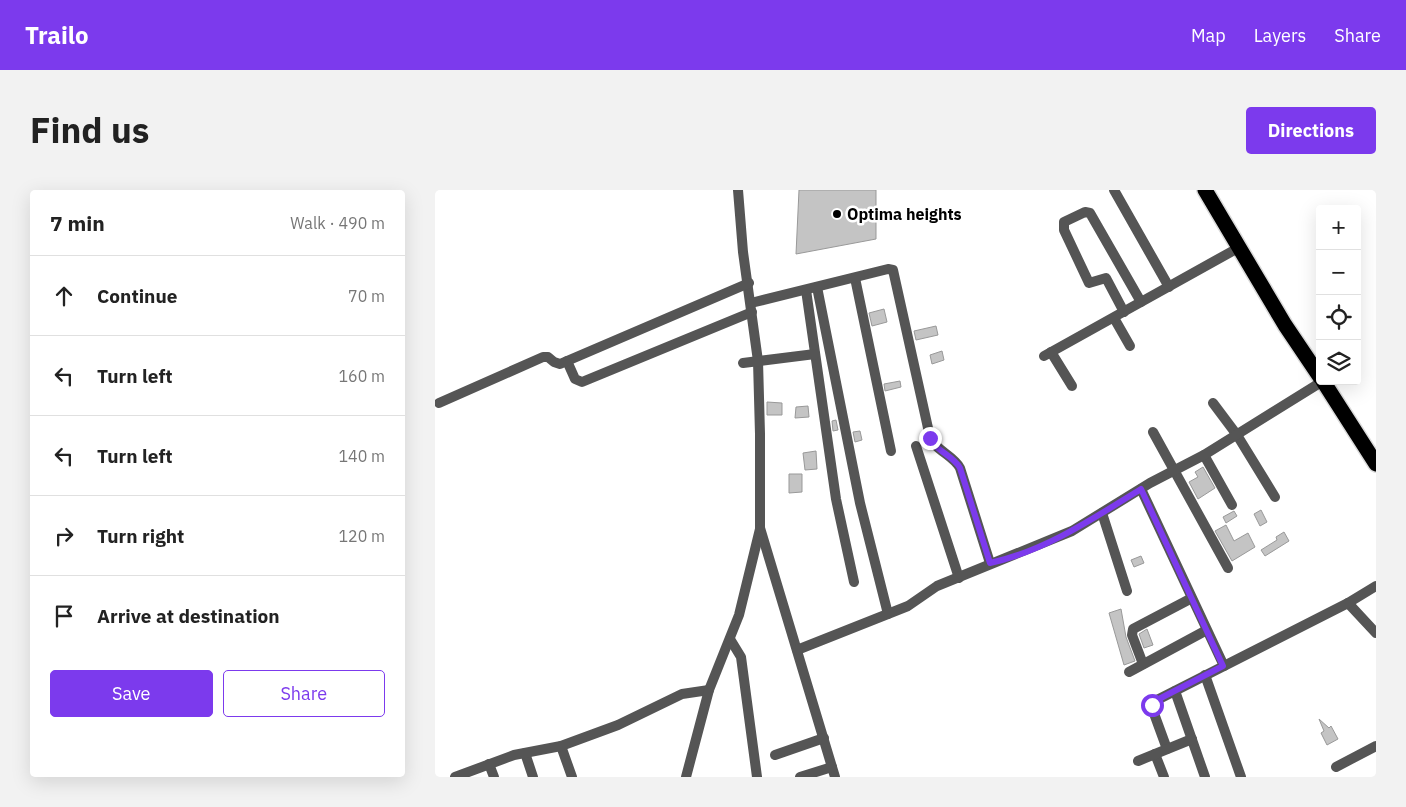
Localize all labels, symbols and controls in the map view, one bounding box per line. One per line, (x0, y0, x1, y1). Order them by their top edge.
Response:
text: Trailo (25, 19, 89, 51)
text: Map (1191, 24, 1226, 47)
text: Layers (1254, 24, 1306, 47)
text: Share (1334, 24, 1381, 47)
text: Find us (30, 107, 149, 153)
button: Directions (1246, 107, 1376, 154)
place label: Optima heights (847, 204, 962, 224)
map controls (1316, 205, 1361, 385)
button: + (1316, 205, 1361, 250)
marker: Optima heights (831, 208, 843, 220)
text: 7 min (50, 209, 105, 237)
text: Walk · 490 m (290, 213, 385, 233)
button: − (1316, 250, 1361, 295)
icon: ahead (50, 282, 78, 310)
text: Continue (97, 284, 177, 308)
text: 70 m (348, 286, 385, 306)
button: locate (1316, 295, 1361, 340)
button: layers (1316, 340, 1361, 385)
icon: left (50, 362, 78, 390)
text: Turn left (97, 364, 173, 388)
text: 160 m (338, 366, 385, 386)
route end (919, 427, 942, 450)
icon: left (50, 442, 78, 470)
text: Turn left (97, 444, 173, 468)
text: 140 m (338, 446, 385, 466)
icon: right (50, 522, 78, 550)
text: Turn right (97, 524, 184, 548)
text: 120 m (338, 526, 385, 546)
icon: arrive (50, 602, 78, 630)
text: Arrive at destination (97, 604, 280, 628)
button: Save (50, 670, 213, 717)
button: Share (223, 670, 385, 717)
route start (1141, 694, 1164, 717)

